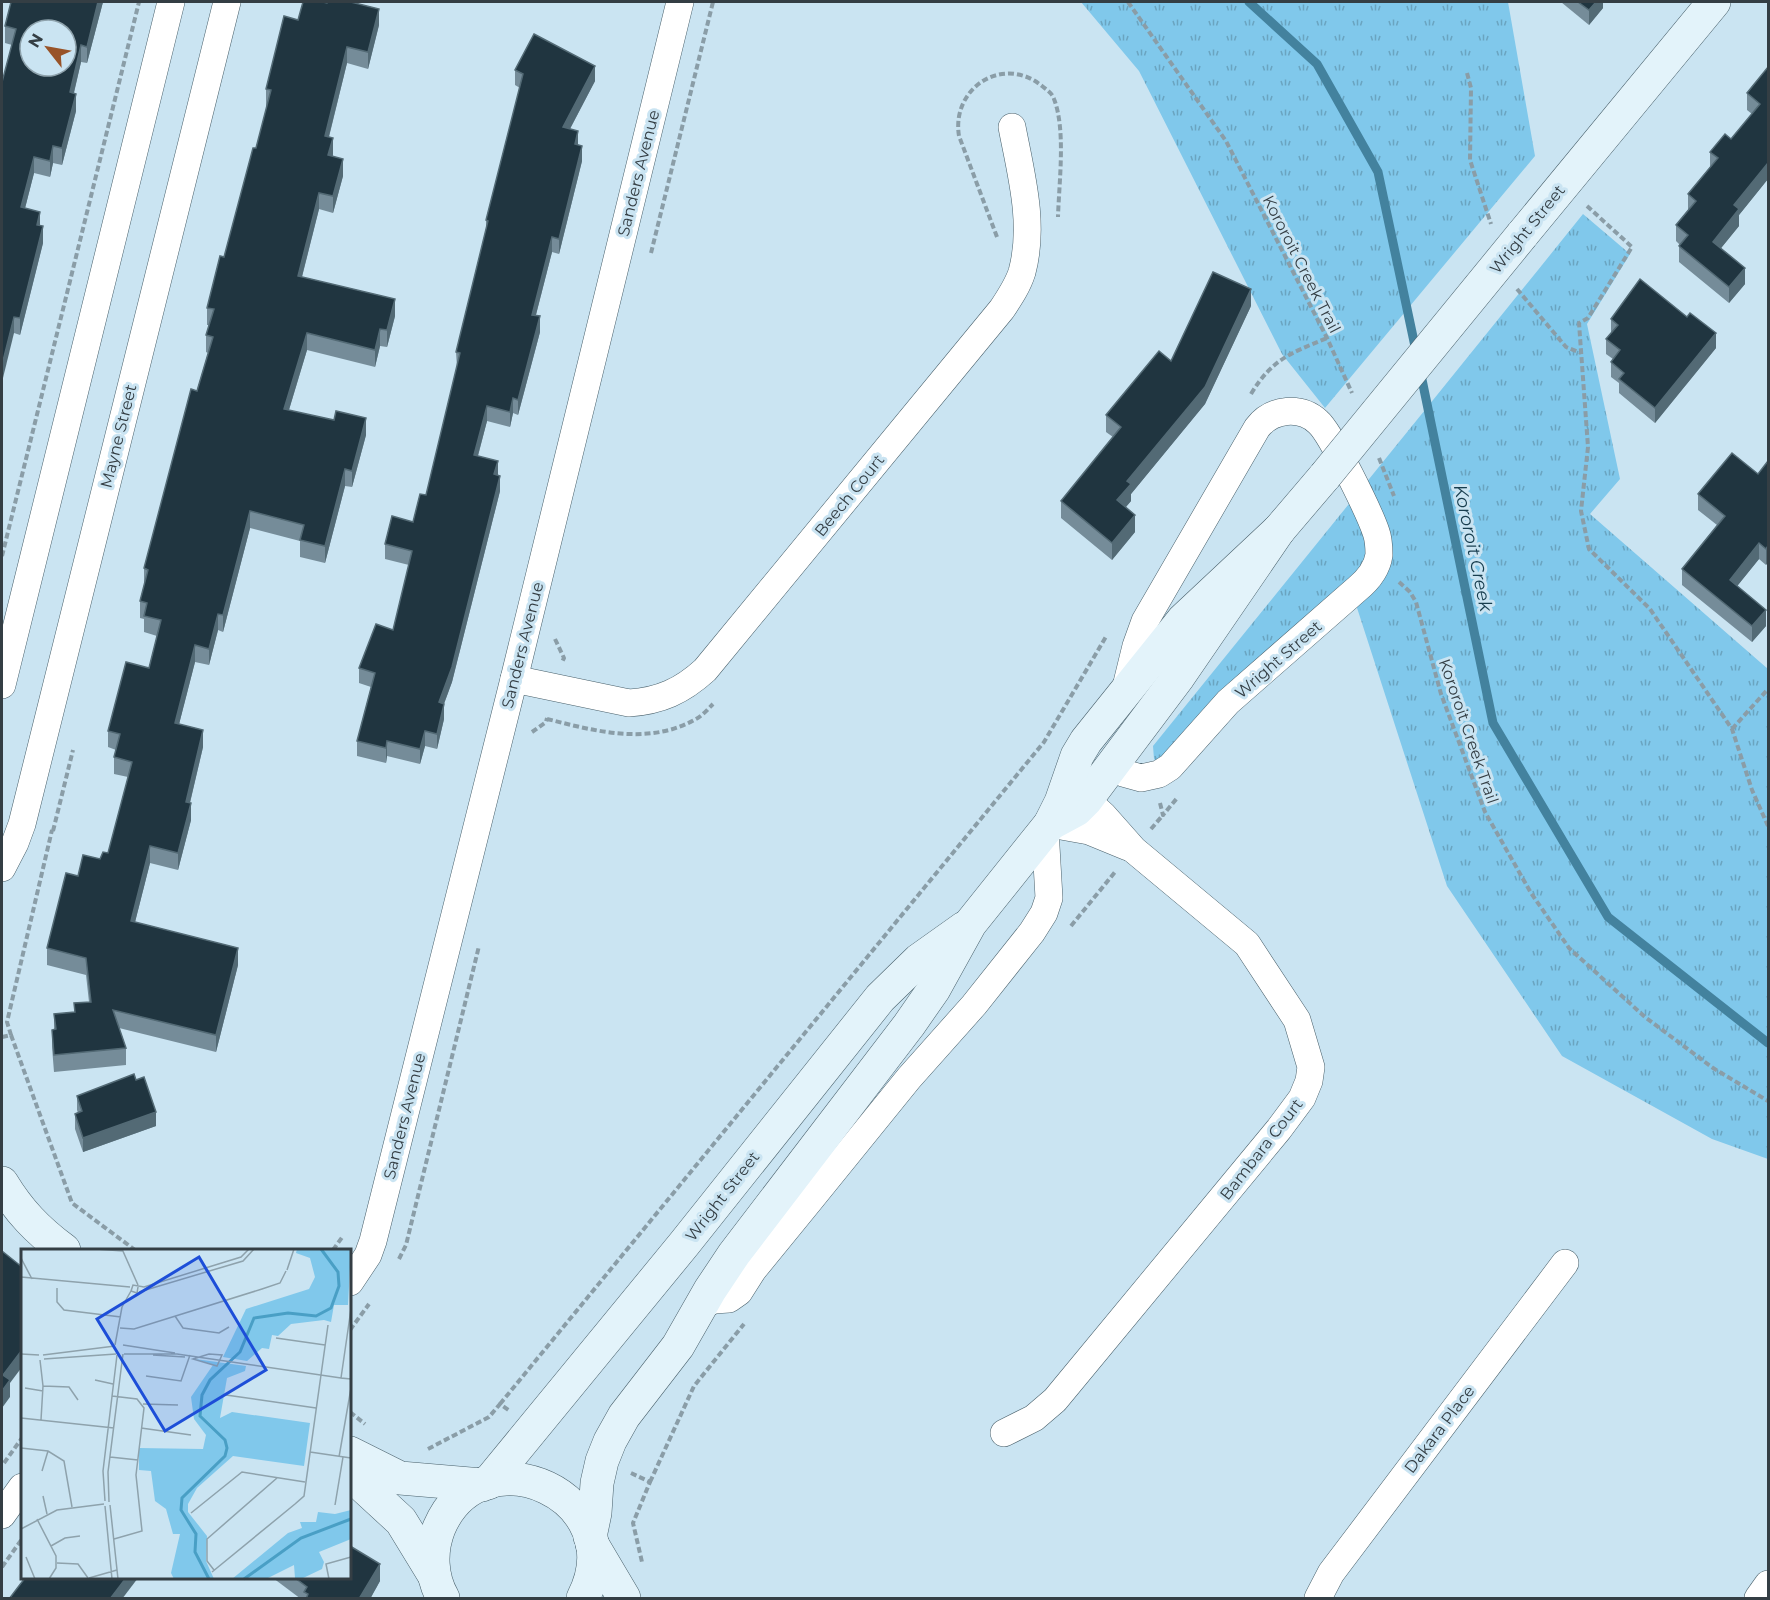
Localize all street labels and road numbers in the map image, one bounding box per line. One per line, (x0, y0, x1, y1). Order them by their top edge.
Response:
street label: Sanders Avenue (614, 108, 663, 238)
street label: Wright Street (1486, 181, 1569, 278)
street label: Kororoit Creek Trail (1259, 192, 1344, 336)
street label: Mayne Street (96, 382, 141, 490)
street label: Beech Court (810, 450, 889, 540)
street label: Sanders Avenue (498, 580, 547, 710)
street label: Wright Street (1231, 616, 1326, 702)
street label: Kororoit Creek Trail (1435, 656, 1502, 806)
street label: Sanders Avenue (380, 1051, 429, 1181)
street label: Bambara Court (1216, 1095, 1307, 1204)
street label: Wright Street (681, 1147, 764, 1245)
street label: Dakara Place (1400, 1382, 1478, 1477)

